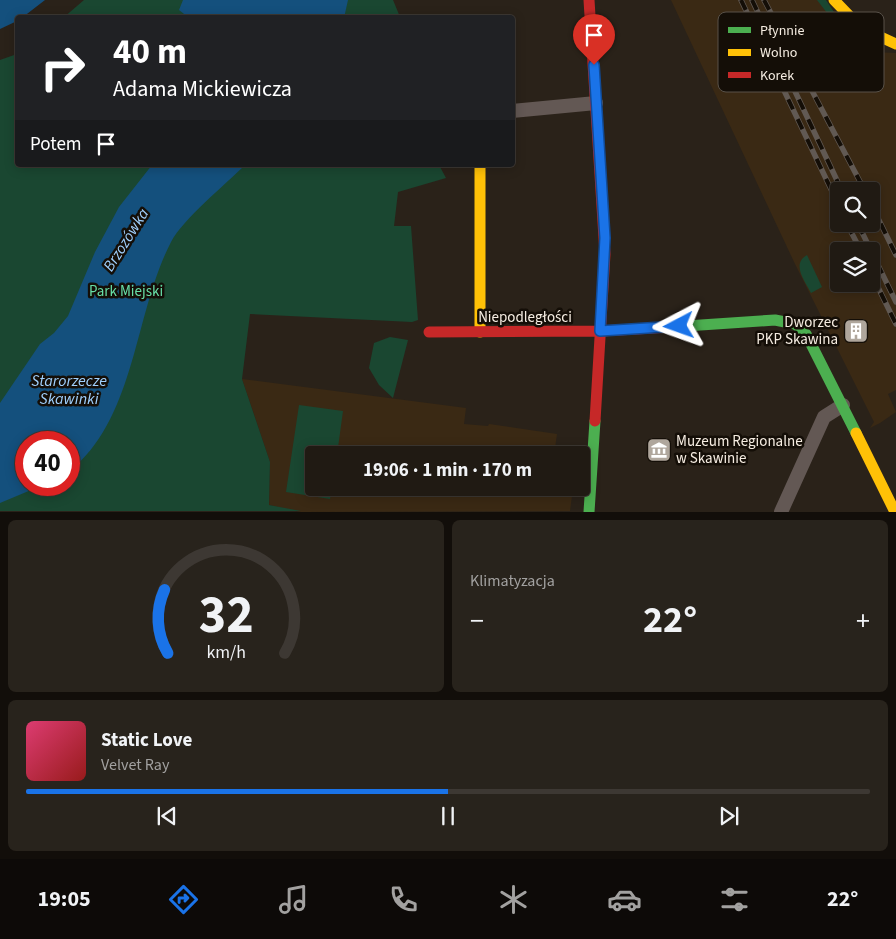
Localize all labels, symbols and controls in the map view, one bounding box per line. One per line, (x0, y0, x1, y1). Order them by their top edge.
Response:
legend (718, 12, 884, 92)
pin (573, 14, 615, 65)
icon: arrive (580, 21, 608, 49)
text: Płynnie (760, 21, 804, 41)
text: 40 m (113, 27, 187, 77)
icon: right (30, 35, 95, 100)
text: Wolno (760, 43, 797, 63)
text: Korek (760, 66, 794, 86)
text: Adama Mickiewicza (113, 73, 292, 105)
icon: arrive (92, 130, 120, 158)
text: Potem (30, 131, 82, 158)
map controls (830, 182, 880, 292)
button: search (830, 182, 880, 232)
water label: Brzozówka (98, 204, 154, 276)
button: layers (830, 242, 880, 292)
park label: Park Miejski (89, 281, 163, 302)
position arrow (652, 299, 704, 351)
street label: Niepodległości (478, 307, 572, 328)
place label: Dworzec PKP Skawina (756, 312, 838, 350)
building icon: Dworzec PKP Skawina (843, 318, 869, 344)
water label: Starorzecze Skawinki (31, 370, 107, 410)
speed limit sign: 40 (15, 431, 80, 496)
place label: Muzeum Regionalne w Skawinie (676, 431, 803, 469)
museum icon: Muzeum Regionalne w Skawinie (646, 437, 672, 463)
text: 19:06 · 1 min · 170 m (363, 457, 532, 484)
text: Klimatyzacja (470, 570, 555, 592)
text: 32 (199, 579, 253, 653)
text: 22° (643, 593, 697, 647)
text: − (470, 601, 484, 641)
text: + (856, 601, 870, 641)
text: km/h (206, 640, 246, 665)
text: Static Love (101, 727, 192, 754)
text: Velvet Ray (101, 754, 169, 776)
icon: previous (153, 802, 181, 830)
icon: pause (434, 802, 462, 830)
icon: next (715, 802, 743, 830)
icon: directions (166, 882, 201, 917)
icon: music (276, 882, 311, 917)
icon: phone (386, 882, 421, 917)
icon: climate (496, 882, 531, 917)
icon: car (607, 882, 642, 917)
icon: filters (717, 882, 752, 917)
text: 19:05 (38, 883, 91, 915)
text: 22° (827, 883, 858, 915)

